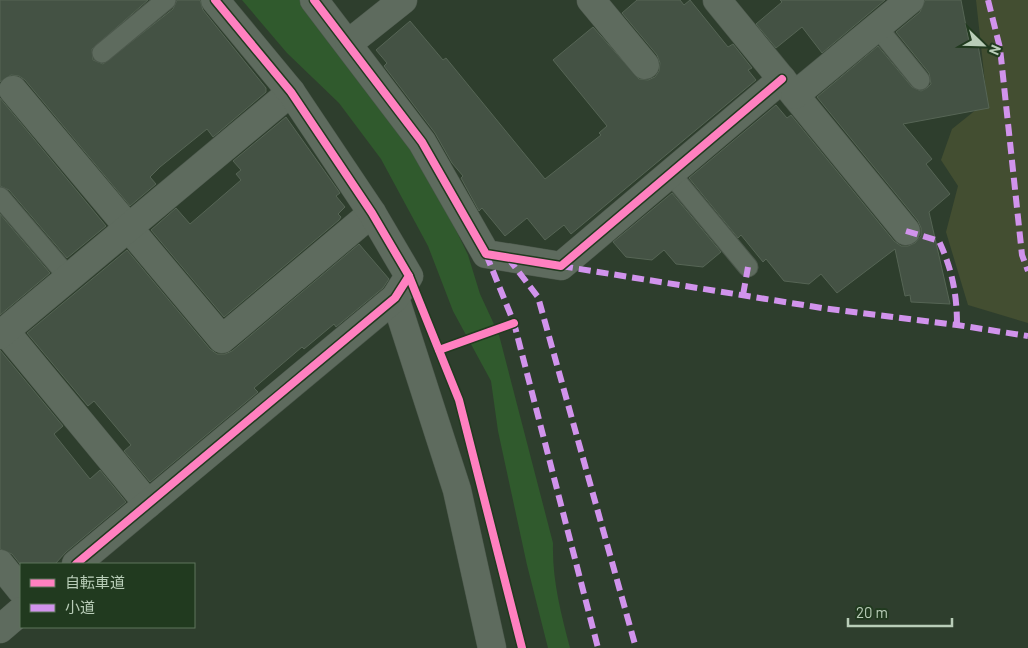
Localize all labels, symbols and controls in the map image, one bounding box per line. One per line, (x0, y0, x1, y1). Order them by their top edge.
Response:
north arrow (958, 20, 1008, 70)
text: N (986, 43, 1005, 58)
legend (20, 563, 195, 628)
text: 自転車道 (65, 573, 125, 591)
scale bar (848, 596, 952, 628)
text: 小道 (65, 598, 95, 616)
text: 20 m (856, 603, 888, 621)

